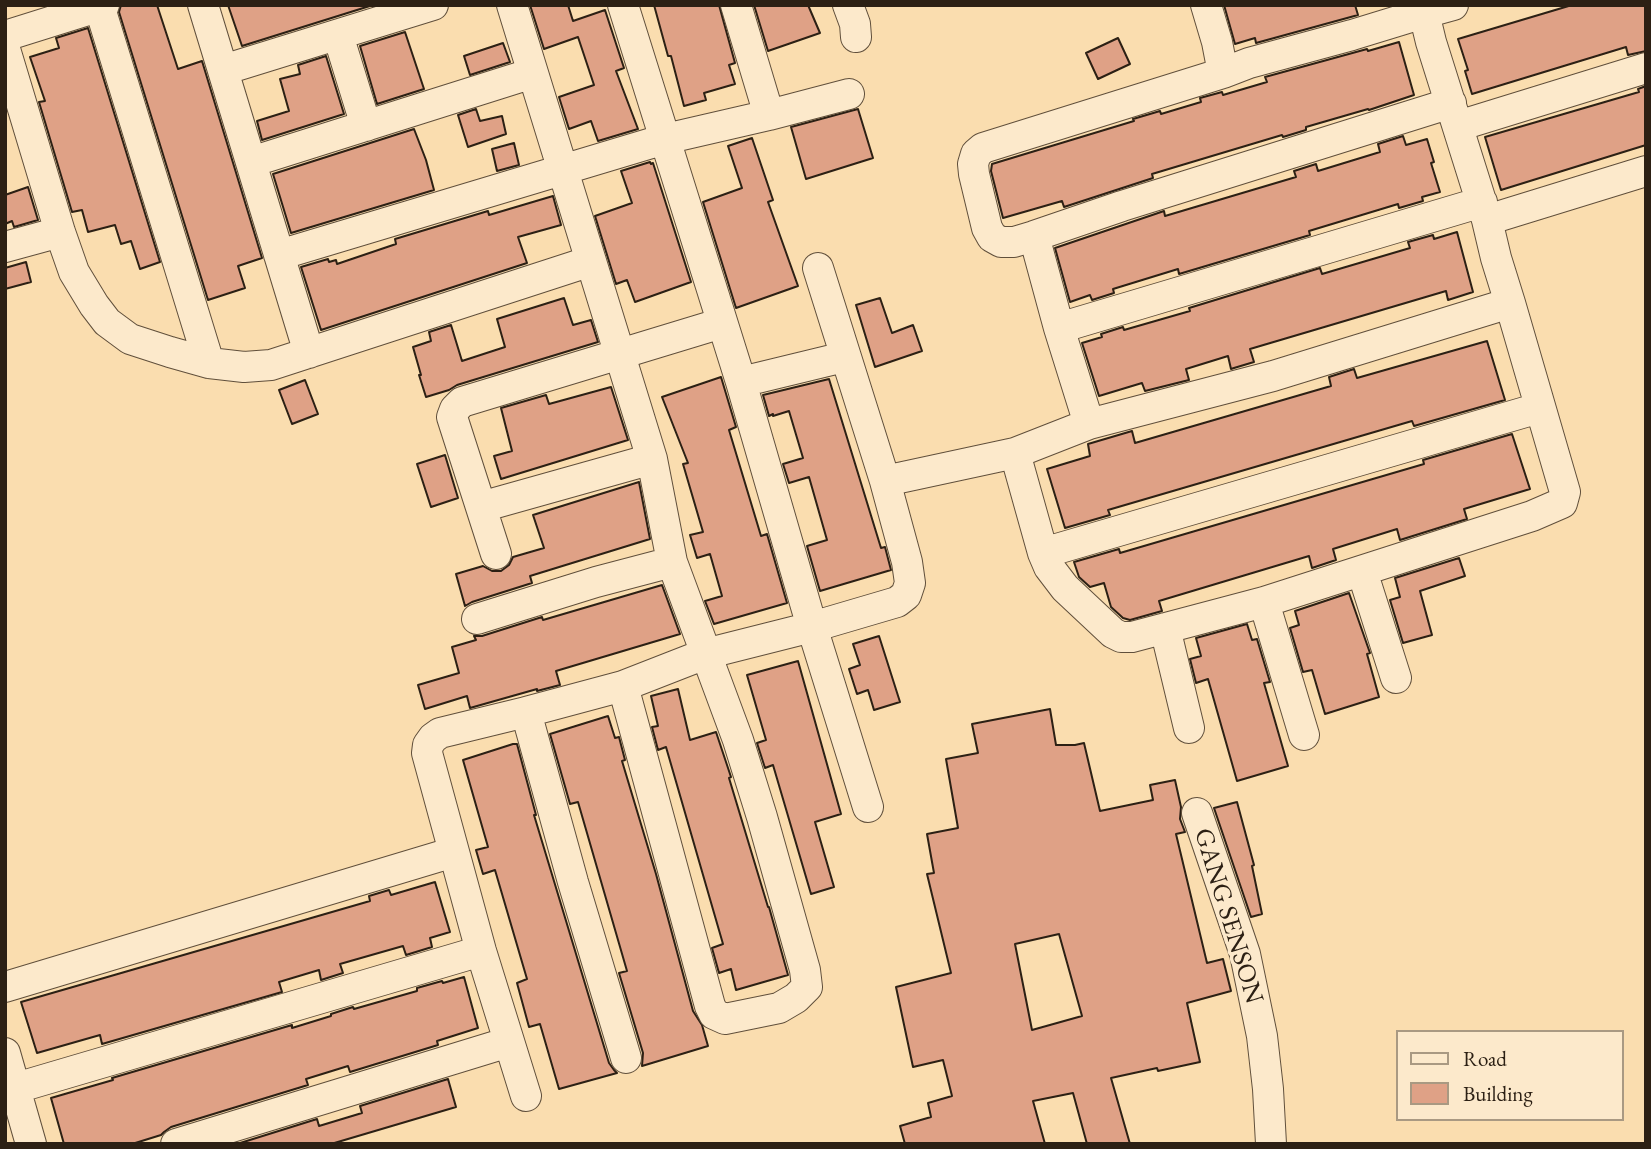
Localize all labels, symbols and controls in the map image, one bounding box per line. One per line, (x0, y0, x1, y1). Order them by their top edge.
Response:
street label: GANG SENSON (1187, 825, 1269, 1007)
legend (1396, 1030, 1623, 1121)
text: Road (1463, 1045, 1507, 1072)
text: Building (1463, 1080, 1533, 1107)

